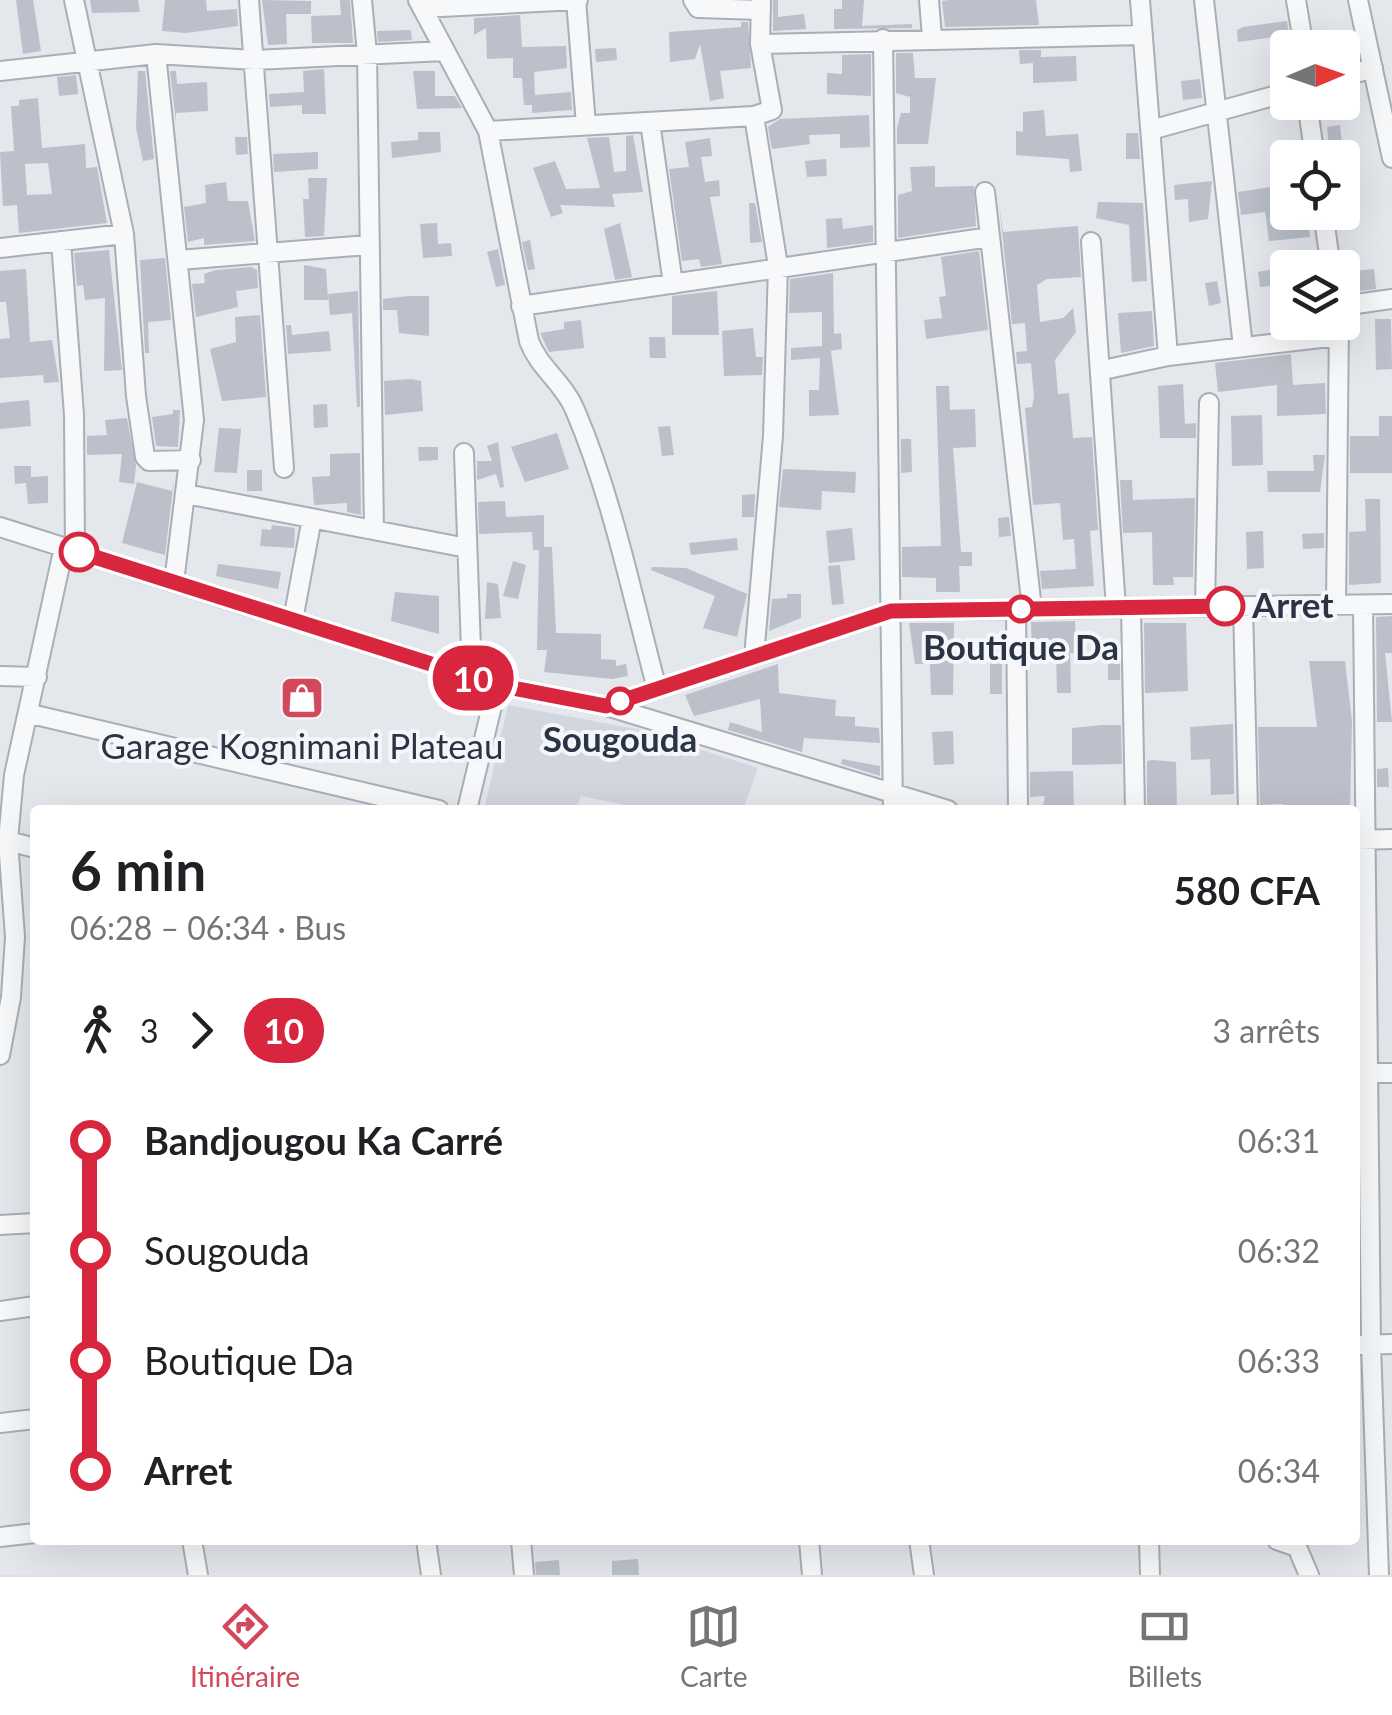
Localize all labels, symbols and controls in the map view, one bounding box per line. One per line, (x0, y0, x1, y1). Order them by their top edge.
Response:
north arrow (1270, 30, 1360, 120)
map controls (1270, 30, 1360, 340)
button: locate (1270, 140, 1360, 230)
button: layers (1270, 250, 1360, 340)
unlabelled marker (60, 533, 98, 571)
place label: Arret (1251, 583, 1333, 625)
marker: Arret (1206, 587, 1244, 625)
marker: Boutique Da (1008, 596, 1034, 622)
place label: Boutique Da (923, 625, 1119, 667)
line badge: 10 (428, 646, 518, 710)
text: 10 (453, 657, 493, 699)
shop icon: Garage Kognimani Plateau (279, 675, 325, 721)
marker: Sougouda (607, 688, 633, 714)
place label: Sougouda (543, 717, 697, 759)
place label: Garage Kognimani Plateau (100, 724, 504, 766)
text: 6 min (70, 837, 206, 903)
text: 580 CFA (1174, 867, 1320, 913)
text: 06:28 – 06:34 · Bus (70, 908, 346, 947)
icon: walk (70, 1003, 125, 1058)
icon: forward (174, 1003, 229, 1058)
text: 10 (264, 1009, 304, 1051)
text: 3 (140, 1011, 159, 1050)
text: 3 arrêts (1213, 1011, 1320, 1050)
text: Bandjougou Ka Carré (144, 1117, 503, 1163)
text: 06:31 (1238, 1121, 1320, 1160)
text: Sougouda (144, 1227, 310, 1273)
text: 06:32 (1238, 1231, 1320, 1270)
text: Boutique Da (144, 1337, 354, 1383)
text: 06:33 (1238, 1341, 1320, 1380)
text: Arret (144, 1447, 232, 1493)
text: 06:34 (1238, 1451, 1320, 1490)
tab: Itinéraire (190, 1599, 300, 1693)
tab: Carte (680, 1599, 748, 1693)
tab: Billets (1127, 1599, 1202, 1693)

